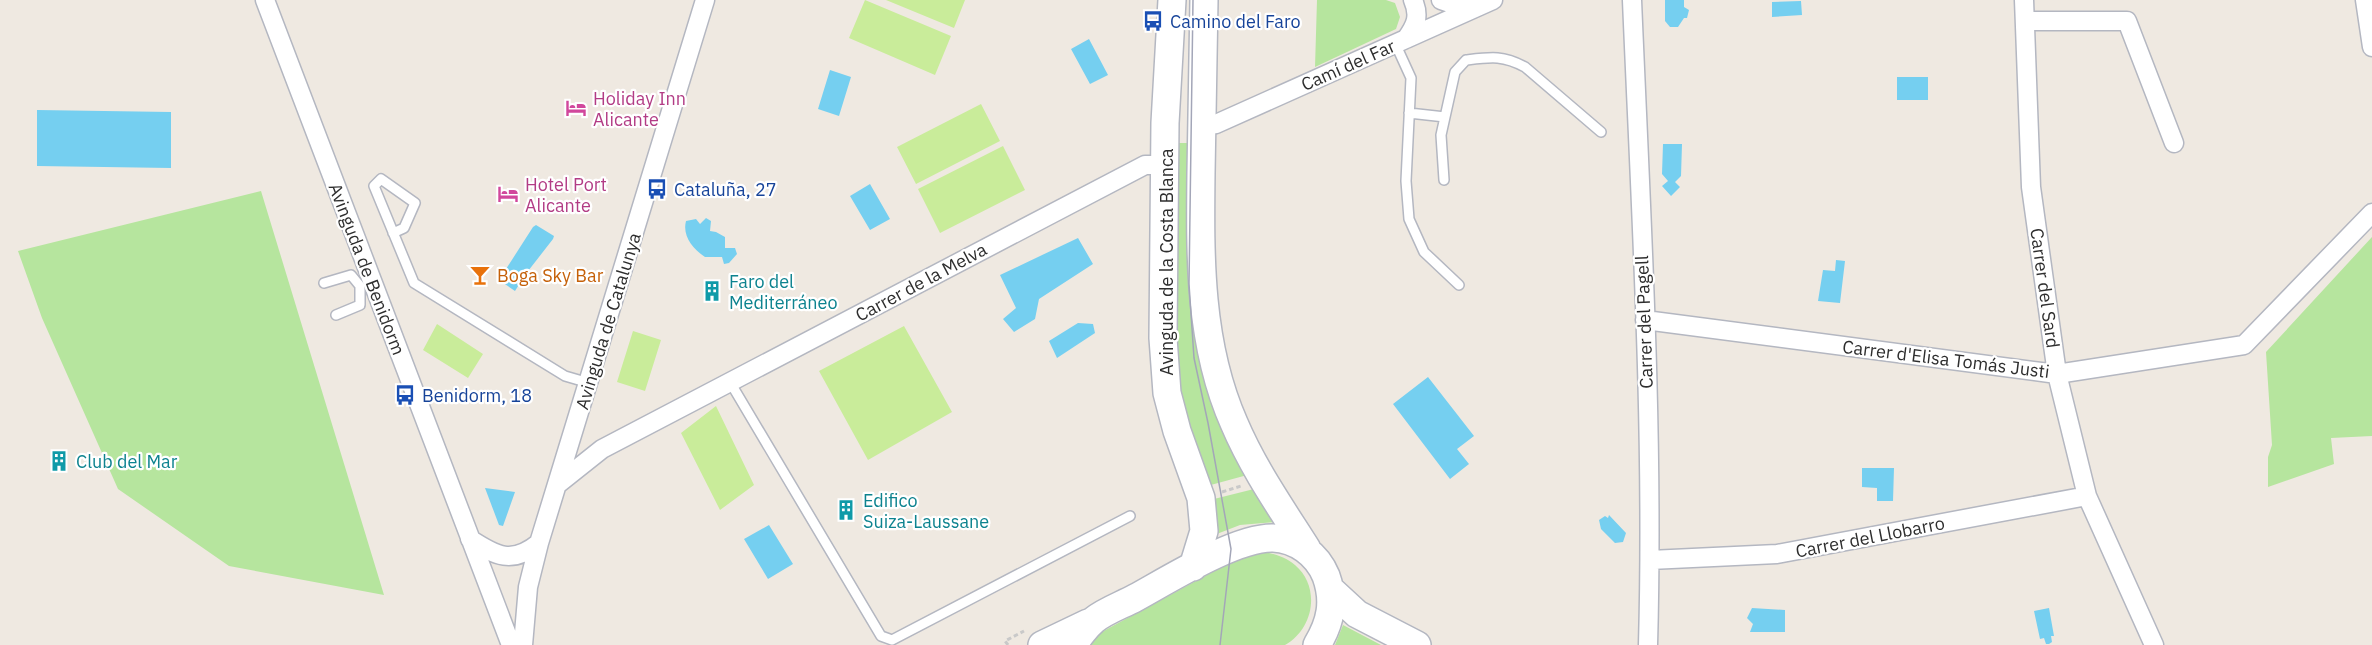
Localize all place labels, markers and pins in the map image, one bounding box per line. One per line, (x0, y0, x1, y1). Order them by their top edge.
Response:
bus stop icon: Camino del Faro (1141, 9, 1165, 33)
place label: Camino del Faro (1170, 10, 1301, 33)
place label: Holiday Inn Alicante (593, 87, 686, 131)
hotel icon: Holiday Inn Alicante (564, 96, 588, 120)
place label: Hotel Port Alicante (525, 173, 607, 217)
bus stop icon: Cataluña, 27 (645, 177, 669, 201)
place label: Cataluña, 27 (674, 178, 777, 201)
hotel icon: Hotel Port Alicante (496, 182, 520, 206)
bar icon: Boga Sky Bar (468, 263, 492, 287)
place label: Boga Sky Bar (497, 264, 604, 287)
place label: Faro del Mediterráneo (729, 270, 838, 314)
building icon: Faro del Mediterráneo (700, 279, 724, 303)
bus stop icon: Benidorm, 18 (393, 383, 417, 407)
place label: Benidorm, 18 (422, 384, 532, 407)
building icon: Club del Mar (47, 449, 71, 473)
place label: Club del Mar (76, 450, 178, 473)
place label: Edifico Suiza-Laussane (863, 489, 989, 533)
building icon: Edifico Suiza-Laussane (834, 498, 858, 522)

